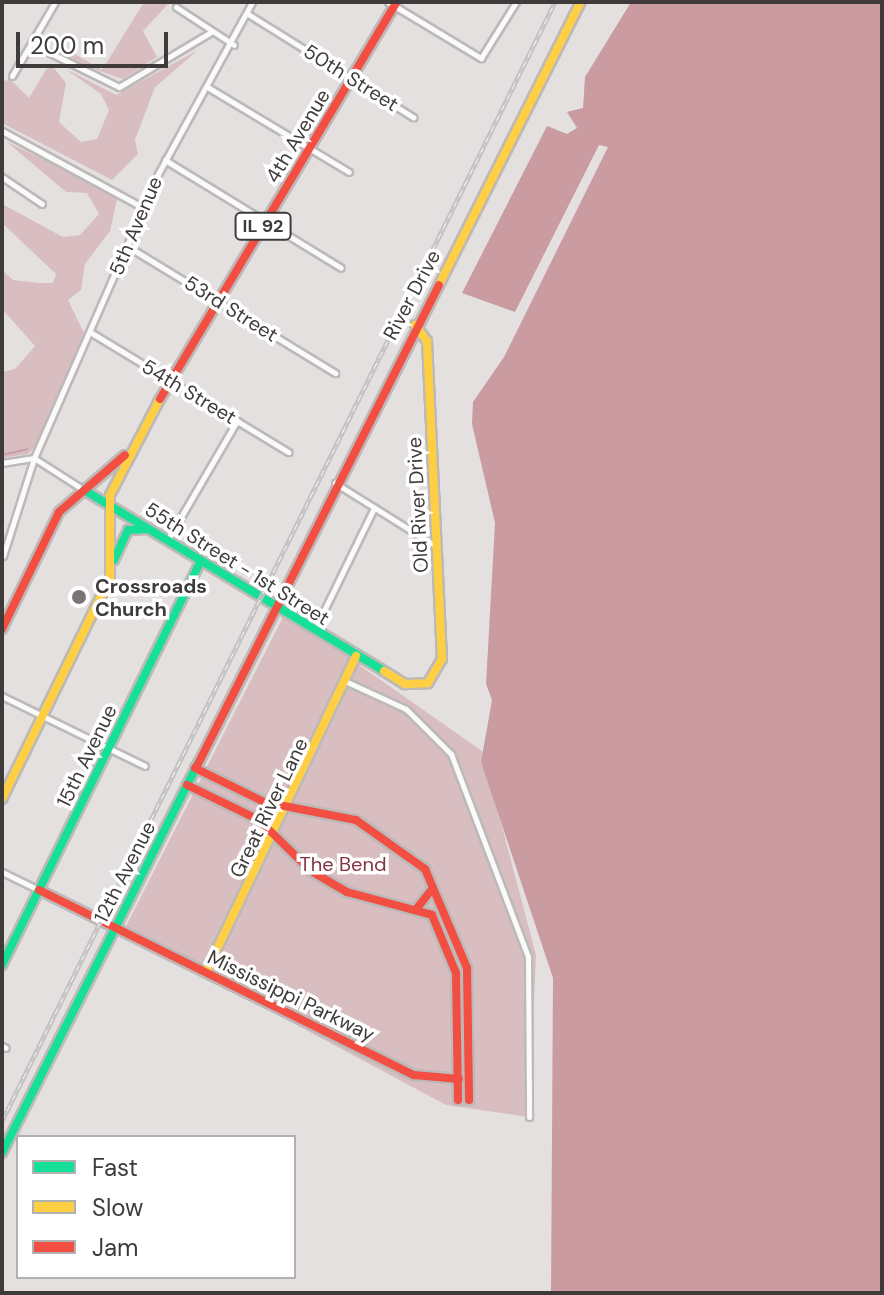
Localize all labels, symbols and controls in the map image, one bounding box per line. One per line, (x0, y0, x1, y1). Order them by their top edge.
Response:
scale bar (20, 16, 172, 66)
text: 200 m (30, 30, 104, 61)
street label: 50th Street (299, 39, 403, 117)
street label: 4th Avenue (261, 85, 335, 187)
street label: 5th Avenue (104, 173, 168, 279)
road number: IL 92 (233, 212, 293, 240)
street label: River Drive (378, 246, 446, 344)
street label: 53rd Street (180, 271, 282, 347)
street label: 54th Street (138, 354, 240, 430)
street label: Old River Drive (402, 436, 434, 574)
street label: 55th Street - 1st Street (140, 497, 334, 631)
place label: Crossroads Church (95, 574, 207, 621)
marker: Crossroads Church (70, 588, 88, 606)
street label: 15th Avenue (52, 701, 122, 811)
street label: Great River Lane (225, 734, 313, 882)
street label: 12th Avenue (89, 817, 161, 927)
park label: The Bend (300, 852, 386, 876)
street label: Mississippi Parkway (204, 945, 378, 1047)
legend (16, 1135, 296, 1279)
text: Fast (92, 1152, 138, 1183)
text: Slow (92, 1192, 143, 1223)
text: Jam (92, 1232, 138, 1263)

